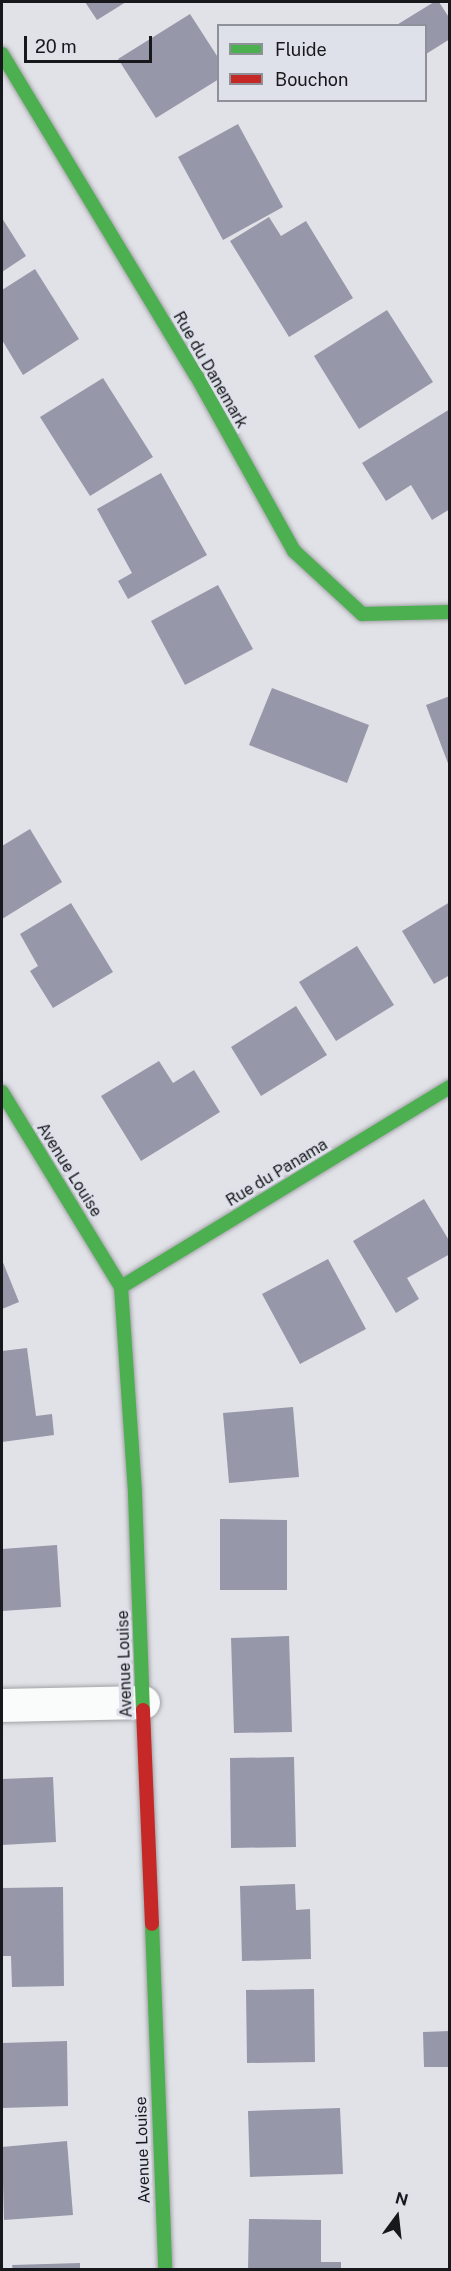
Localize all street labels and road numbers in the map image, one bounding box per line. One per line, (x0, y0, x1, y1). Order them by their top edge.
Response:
street label: Rue du Danemark (169, 308, 251, 432)
street label: Avenue Louise (32, 1119, 106, 1221)
street label: Rue du Panama (223, 1135, 331, 1211)
street label: Avenue Louise (114, 1610, 136, 1718)
street label: Avenue Louise (132, 2096, 154, 2204)

